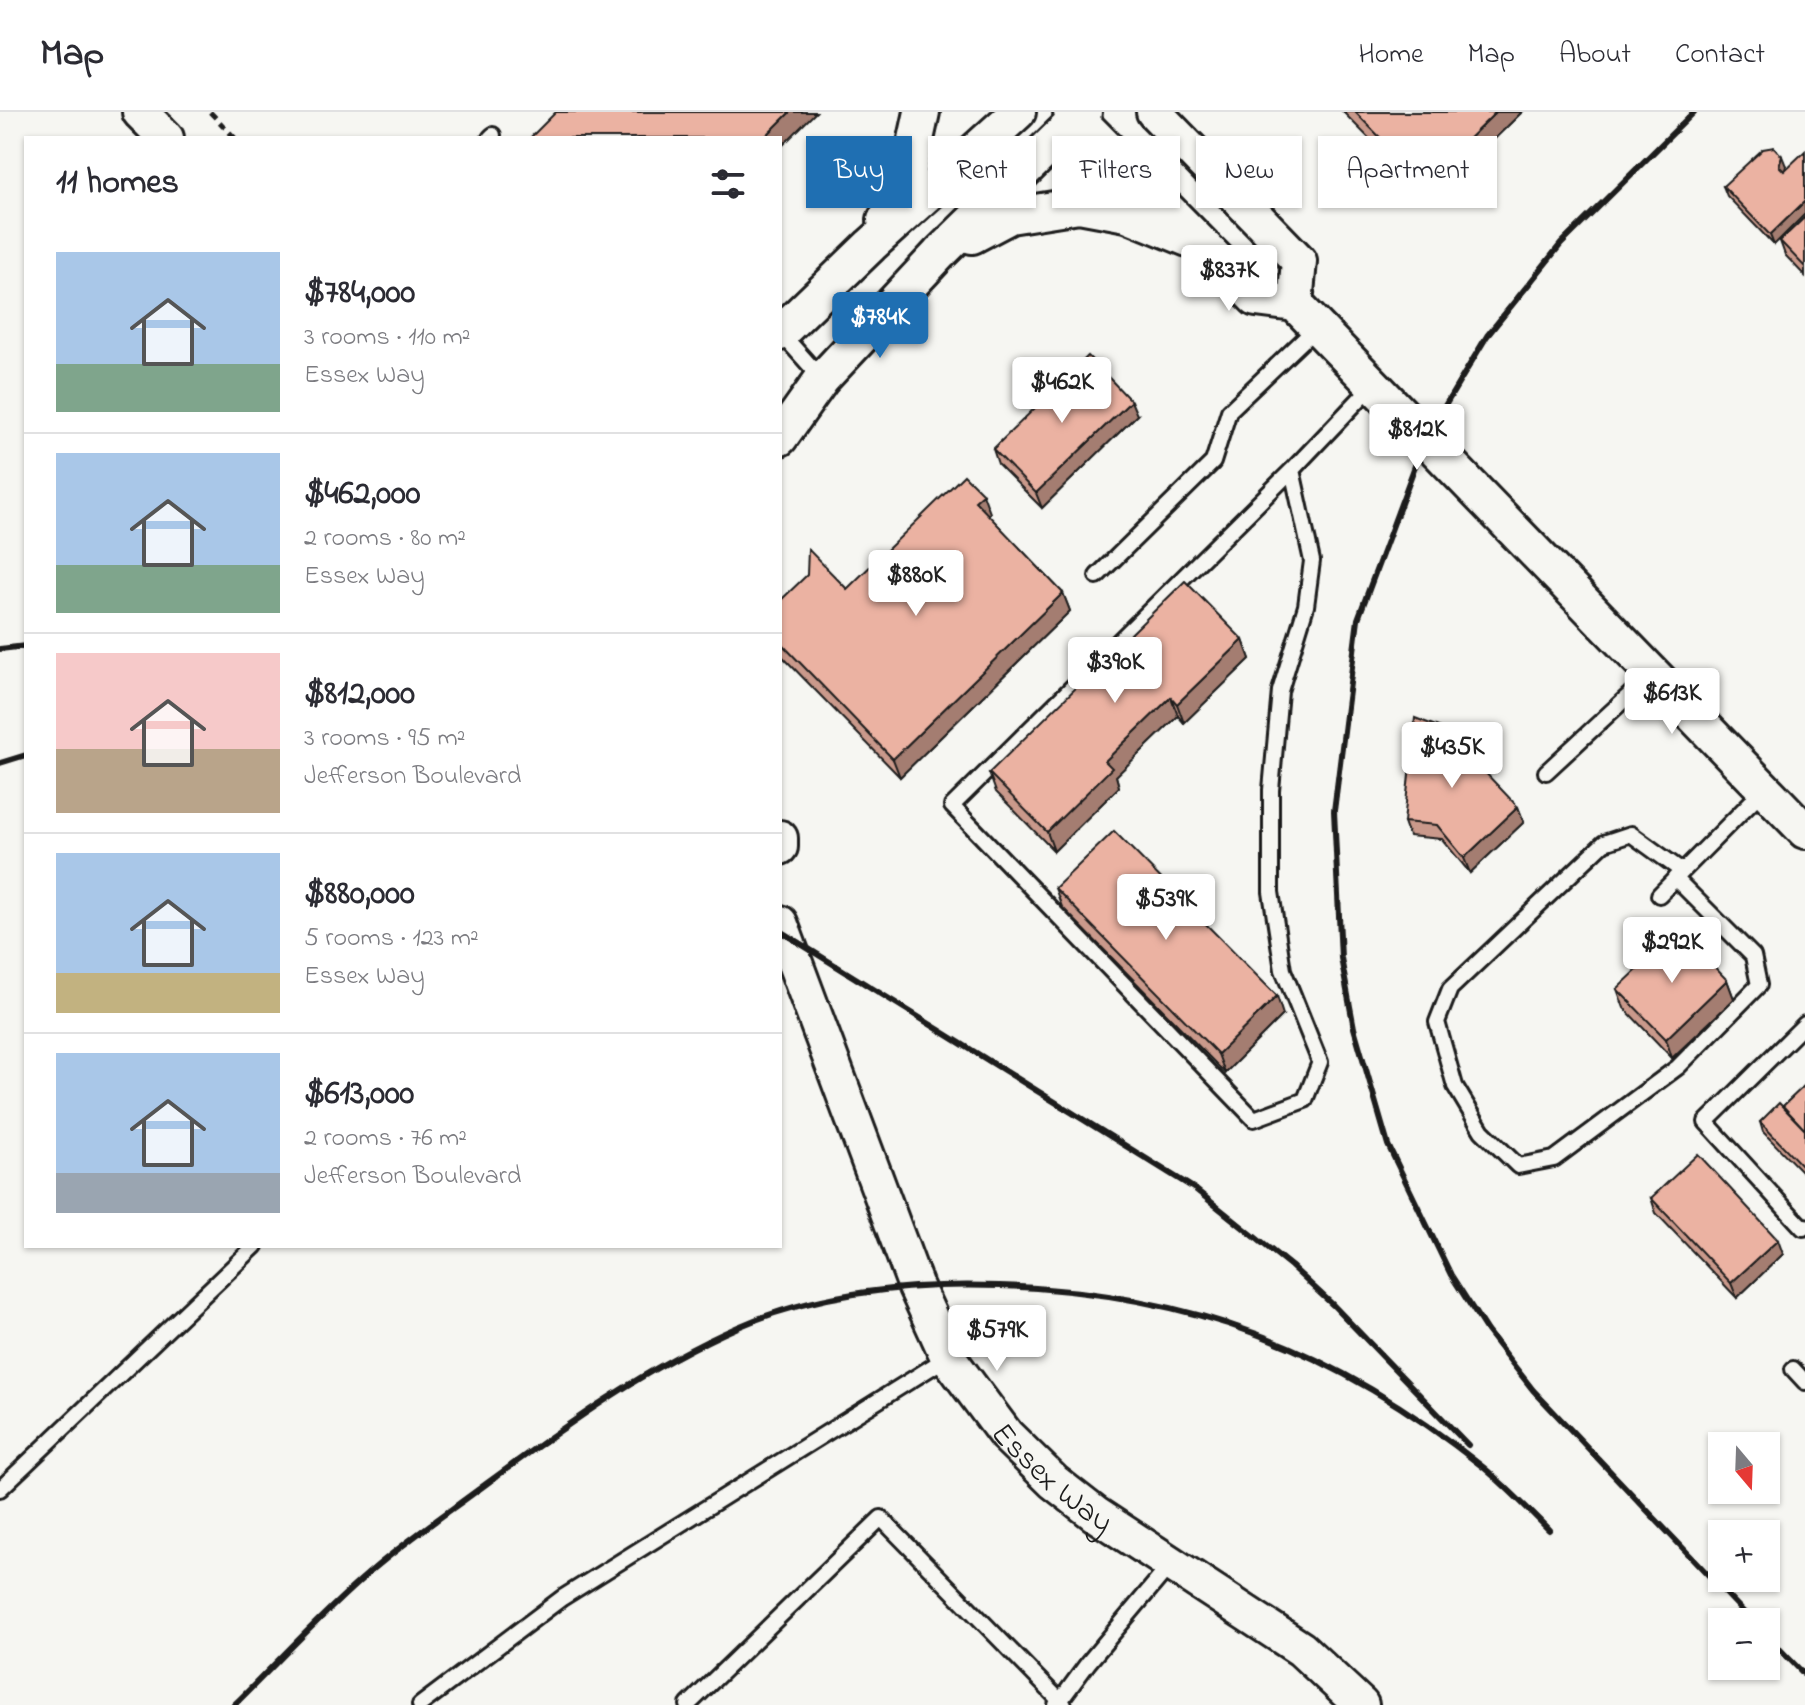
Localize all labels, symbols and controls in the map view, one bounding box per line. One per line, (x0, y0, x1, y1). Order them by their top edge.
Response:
text: Map (40, 27, 104, 83)
text: Home (1358, 35, 1424, 76)
text: Map (1468, 35, 1515, 76)
text: About (1559, 35, 1631, 76)
text: Contact (1675, 35, 1765, 76)
chip: Buy (806, 136, 912, 208)
chip: Rent (928, 136, 1036, 208)
chip: Filters (1052, 136, 1180, 208)
chip: New (1196, 136, 1302, 208)
chip: Apartment (1318, 136, 1497, 208)
text: 11 homes (56, 159, 179, 209)
icon: filters (706, 162, 750, 206)
pin: $837K (1173, 245, 1285, 313)
text: $837K (1199, 252, 1259, 290)
text: $784,000 (304, 269, 415, 319)
icon: home (120, 284, 216, 380)
pin: $784K (824, 292, 936, 360)
text: $784K (850, 299, 910, 337)
text: 3 rooms · 110 m² (304, 319, 470, 357)
text: Essex Way (304, 357, 425, 395)
pin: $462K (1006, 357, 1118, 425)
text: $462K (1030, 364, 1094, 402)
pin: $812K (1361, 404, 1473, 472)
text: $812K (1387, 411, 1447, 449)
text: $462,000 (304, 470, 420, 520)
icon: home (120, 485, 216, 581)
text: 2 rooms · 80 m² (304, 520, 466, 558)
pin: $880K (860, 550, 972, 618)
text: $880K (886, 557, 946, 595)
text: Essex Way (304, 558, 425, 596)
pin: $390K (1059, 637, 1171, 705)
text: $390K (1086, 644, 1144, 682)
pin: $613K (1616, 668, 1728, 736)
text: $812,000 (304, 670, 415, 720)
text: $613K (1643, 675, 1701, 713)
icon: home (120, 685, 216, 781)
text: 3 rooms · 95 m² (304, 720, 465, 758)
pin: $435K (1396, 722, 1508, 790)
text: $435K (1420, 729, 1484, 767)
text: Jefferson Boulevard (304, 758, 521, 796)
text: $880,000 (304, 870, 415, 920)
pin: $539K (1110, 874, 1222, 942)
text: $539K (1135, 881, 1197, 919)
icon: home (120, 885, 216, 981)
pin: $292K (1616, 917, 1728, 985)
text: 5 rooms · 123 m² (304, 920, 479, 958)
text: $292K (1641, 924, 1703, 962)
text: Essex Way (304, 958, 425, 996)
text: $613,000 (304, 1070, 414, 1120)
icon: home (120, 1085, 216, 1181)
text: 2 rooms · 76 m² (304, 1120, 467, 1158)
text: Jefferson Boulevard (304, 1158, 521, 1196)
pin: $579K (941, 1305, 1053, 1373)
text: $579K (966, 1312, 1028, 1350)
street label: Essex Way (978, 1414, 1121, 1547)
north arrow (1708, 1432, 1780, 1504)
map controls (1708, 1432, 1780, 1680)
button: + (1708, 1520, 1780, 1592)
button: − (1708, 1608, 1780, 1680)

